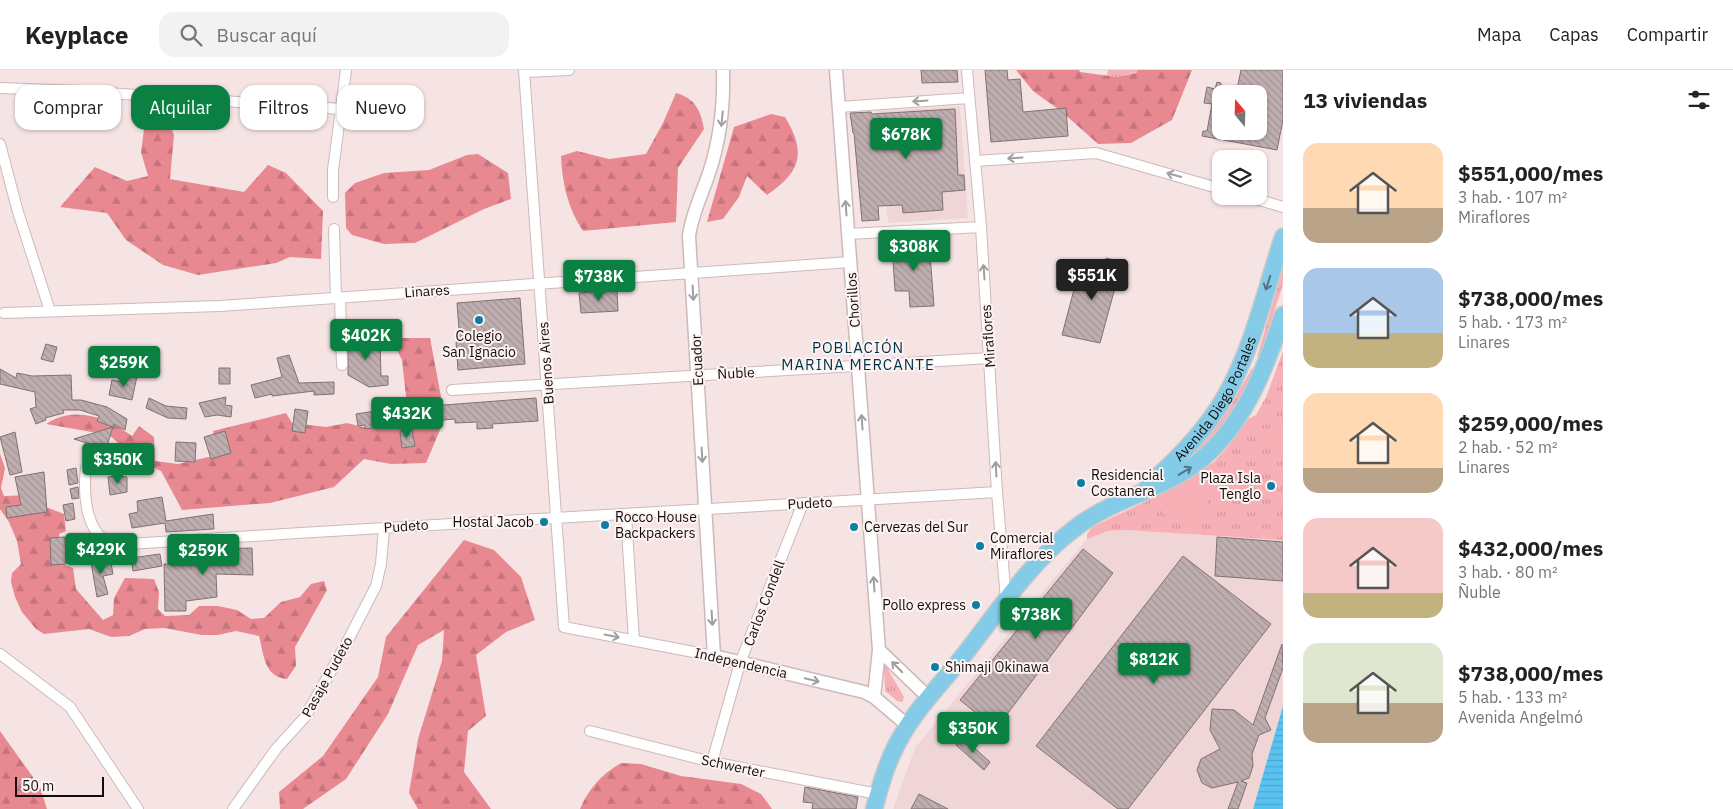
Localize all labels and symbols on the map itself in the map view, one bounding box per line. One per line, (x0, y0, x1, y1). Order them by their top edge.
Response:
north arrow (1212, 85, 1268, 140)
one-way arrow (912, 97, 928, 106)
one-way arrow (717, 110, 727, 126)
pin: $678K (871, 118, 941, 160)
one-way arrow (1008, 154, 1024, 163)
one-way arrow (1167, 170, 1183, 180)
one-way arrow (842, 200, 851, 216)
pin: $308K (879, 230, 949, 272)
pin: $551K (1057, 258, 1127, 301)
pin: $738K (564, 260, 634, 302)
one-way arrow (979, 264, 989, 280)
street label: Chorillos (842, 272, 864, 328)
one-way arrow (1263, 275, 1272, 290)
street label: Linares (404, 280, 451, 302)
one-way arrow (689, 285, 698, 301)
street label: Miraflores (977, 304, 999, 368)
marker: Colegio San Ignacio (473, 314, 485, 326)
pin: $402K (331, 318, 401, 361)
street label: Buenos Aires (534, 321, 558, 405)
place label: Colegio San Ignacio (442, 327, 516, 361)
street label: Ecuador (687, 334, 707, 386)
street label: Avenida Diego Portales (1170, 334, 1260, 465)
district label: POBLACIÓN MARINA MERCANTE (781, 338, 935, 374)
pin: $259K (89, 346, 159, 388)
street label: Ñuble (717, 363, 755, 383)
pin: $432K (372, 396, 442, 439)
one-way arrow (858, 415, 867, 431)
pin: $350K (83, 442, 153, 485)
one-way arrow (698, 447, 707, 463)
one-way arrow (991, 461, 1000, 477)
place label: Residencial Costanera (1091, 466, 1164, 500)
one-way arrow (1178, 466, 1192, 476)
place label: Plaza Isla Tenglo (1200, 469, 1262, 503)
marker: Residencial Costanera (1075, 477, 1087, 489)
marker: Plaza Isla Tenglo (1265, 480, 1277, 492)
street label: Pudeto (787, 493, 833, 513)
place label: Rocco House Backpackers (615, 508, 697, 542)
place label: Hostal Jacob (453, 513, 534, 531)
street label: Pudeto (383, 515, 429, 537)
marker: Hostal Jacob (538, 516, 550, 528)
place label: Cervezas del Sur (864, 518, 968, 536)
marker: Rocco House Backpackers (599, 519, 611, 531)
marker: Cervezas del Sur (848, 521, 860, 533)
place label: Comercial Miraflores (990, 529, 1054, 563)
pin: $429K (66, 532, 136, 575)
pin: $259K (168, 534, 238, 576)
marker: Comercial Miraflores (974, 540, 986, 552)
street label: Carlos Condell (739, 557, 789, 649)
one-way arrow (870, 577, 879, 593)
place label: Pollo express (882, 596, 966, 614)
pin: $738K (1001, 598, 1071, 640)
marker: Pollo express (970, 599, 982, 611)
one-way arrow (707, 609, 716, 625)
one-way arrow (603, 632, 619, 642)
street label: Pasaje Pudeto (297, 633, 357, 721)
pin: $812K (1119, 642, 1189, 685)
street label: Independencia (693, 644, 790, 683)
place label: Shimaji Okinawa (945, 658, 1049, 676)
one-way arrow (890, 661, 903, 673)
marker: Shimaji Okinawa (929, 661, 941, 673)
one-way arrow (804, 676, 820, 685)
pin: $350K (938, 712, 1008, 754)
street label: Schwerter (700, 751, 766, 781)
scale bar (15, 774, 104, 797)

